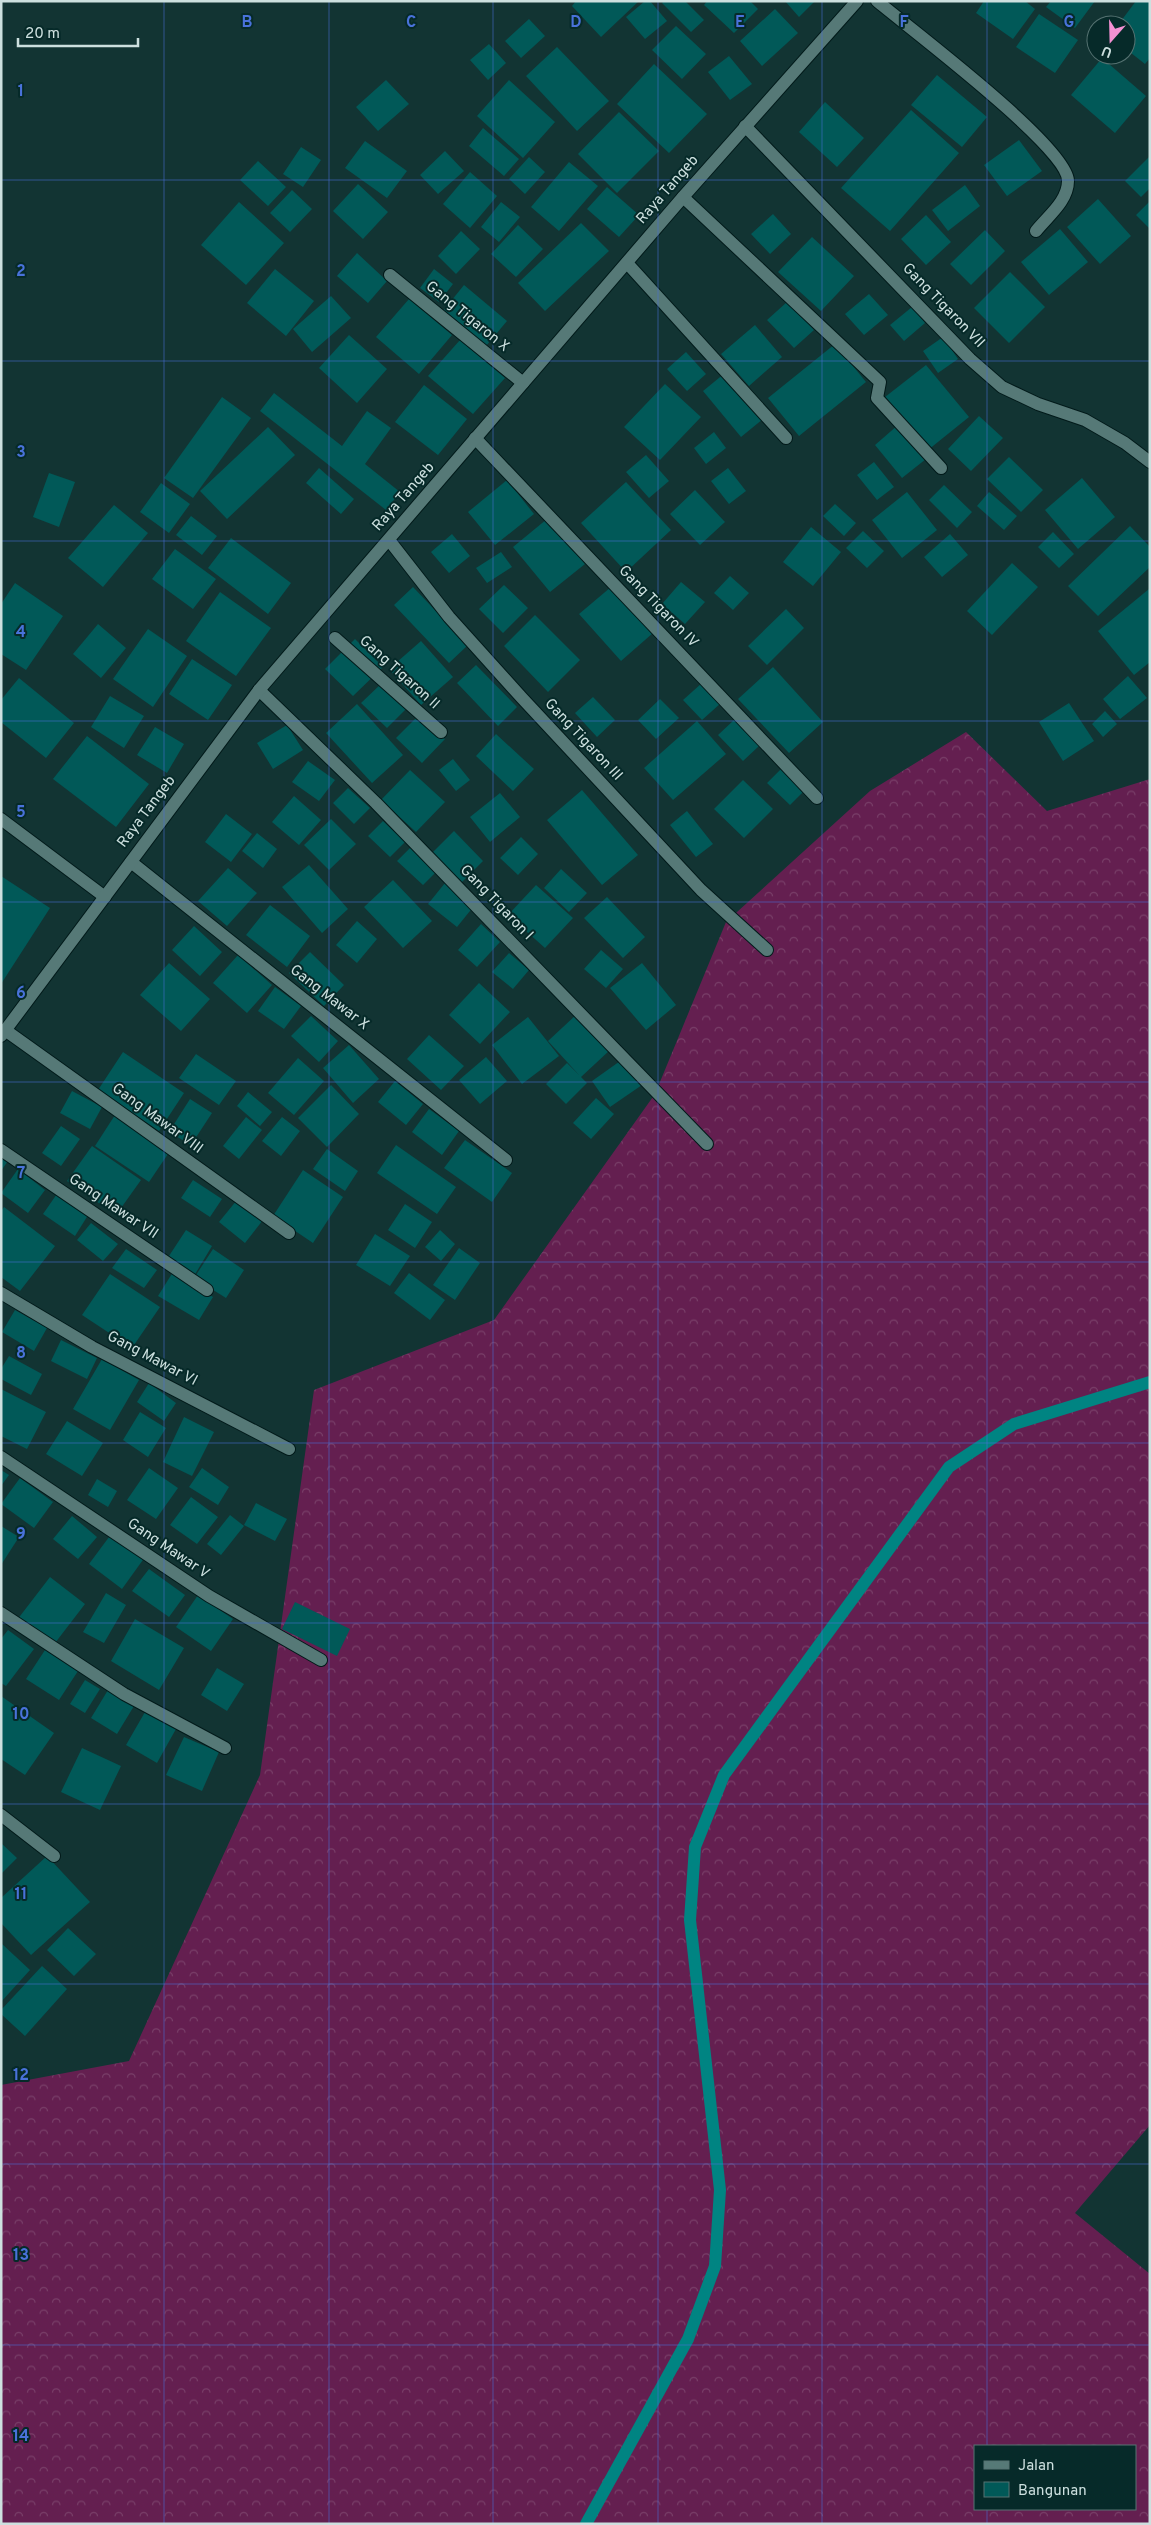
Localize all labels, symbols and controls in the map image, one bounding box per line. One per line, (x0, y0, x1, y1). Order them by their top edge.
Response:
text: B (241, 13, 253, 33)
text: C (406, 13, 416, 33)
text: D (570, 13, 582, 33)
text: E (735, 13, 745, 33)
text: F (899, 13, 909, 33)
text: G (1064, 13, 1074, 33)
scale bar (18, 15, 138, 47)
north arrow (1086, 15, 1136, 65)
text: 20 m (25, 25, 60, 44)
text: U (1099, 41, 1115, 60)
text: 1 (18, 82, 24, 102)
street label: Raya Tangeb (633, 151, 703, 229)
street label: Gang Tigaron VII (898, 259, 988, 353)
text: 2 (16, 262, 26, 282)
street label: Gang Tigaron X (421, 277, 513, 357)
text: 3 (16, 443, 26, 463)
street label: Raya Tangeb (369, 458, 439, 536)
street label: Gang Tigaron IV (614, 562, 702, 652)
text: 4 (16, 623, 26, 643)
street label: Gang Tigaron II (355, 632, 443, 714)
street label: Gang Tigaron III (540, 695, 626, 785)
street label: Raya Tangeb (114, 772, 180, 852)
text: 5 (16, 803, 26, 823)
street label: Gang Tigaron I (455, 861, 537, 945)
street label: Gang Mawar X (286, 961, 372, 1035)
text: 6 (16, 984, 26, 1004)
street label: Gang Mawar VIII (108, 1080, 206, 1158)
text: 7 (17, 1164, 25, 1184)
street label: Gang Mawar VII (65, 1170, 161, 1244)
street label: Gang Mawar VI (103, 1327, 201, 1391)
text: 8 (16, 1344, 26, 1364)
street label: Gang Mawar V (123, 1514, 213, 1584)
text: 9 (16, 1525, 26, 1545)
text: 10 (13, 1705, 29, 1725)
text: 11 (15, 1885, 27, 1905)
text: 12 (13, 2066, 29, 2086)
text: 13 (13, 2246, 29, 2266)
text: 14 (13, 2427, 29, 2447)
legend (974, 2445, 1136, 2510)
text: Jalan (1018, 2457, 1055, 2476)
text: Bangunan (1018, 2482, 1087, 2501)

